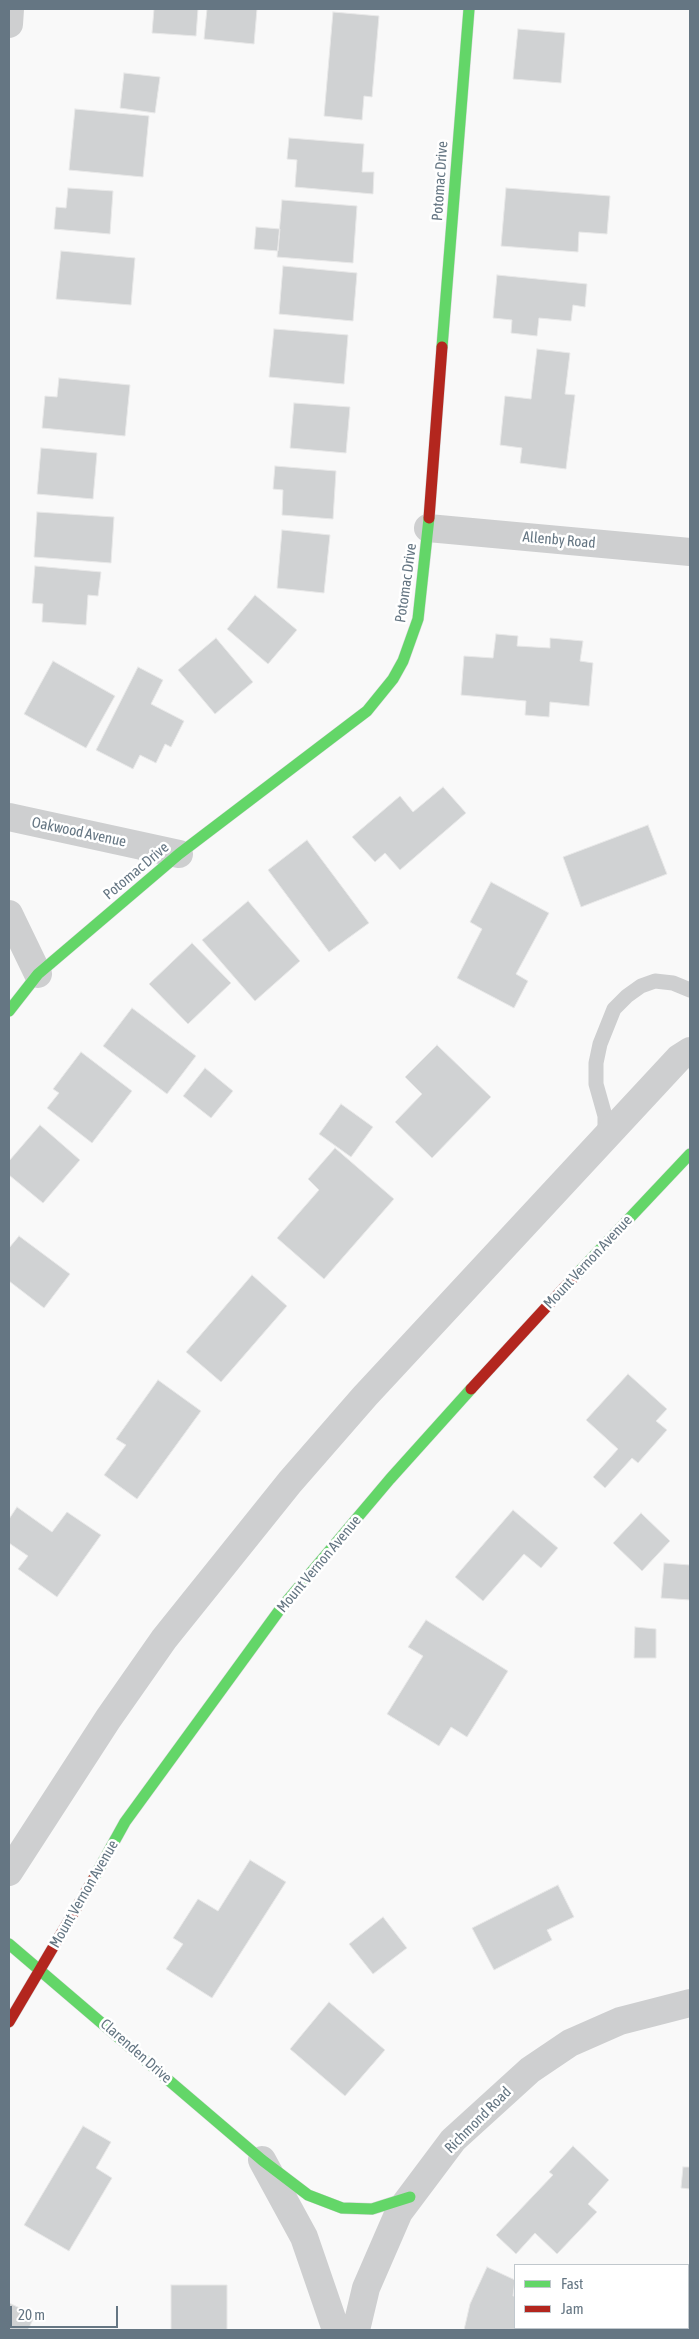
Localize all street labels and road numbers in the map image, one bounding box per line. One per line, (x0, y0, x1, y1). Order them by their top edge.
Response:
street label: Potomac Drive (428, 140, 452, 222)
street label: Allenby Road (522, 528, 596, 552)
street label: Potomac Drive (392, 542, 420, 624)
street label: Oakwood Avenue (30, 813, 128, 851)
street label: Potomac Drive (100, 838, 172, 904)
street label: Mount Vernon Avenue (540, 1212, 636, 1312)
street label: Mount Vernon Avenue (273, 1512, 365, 1616)
street label: Mount Vernon Avenue (46, 1837, 122, 1951)
street label: Clarenden Drive (97, 2015, 175, 2087)
street label: Richmond Road (441, 2083, 515, 2157)

